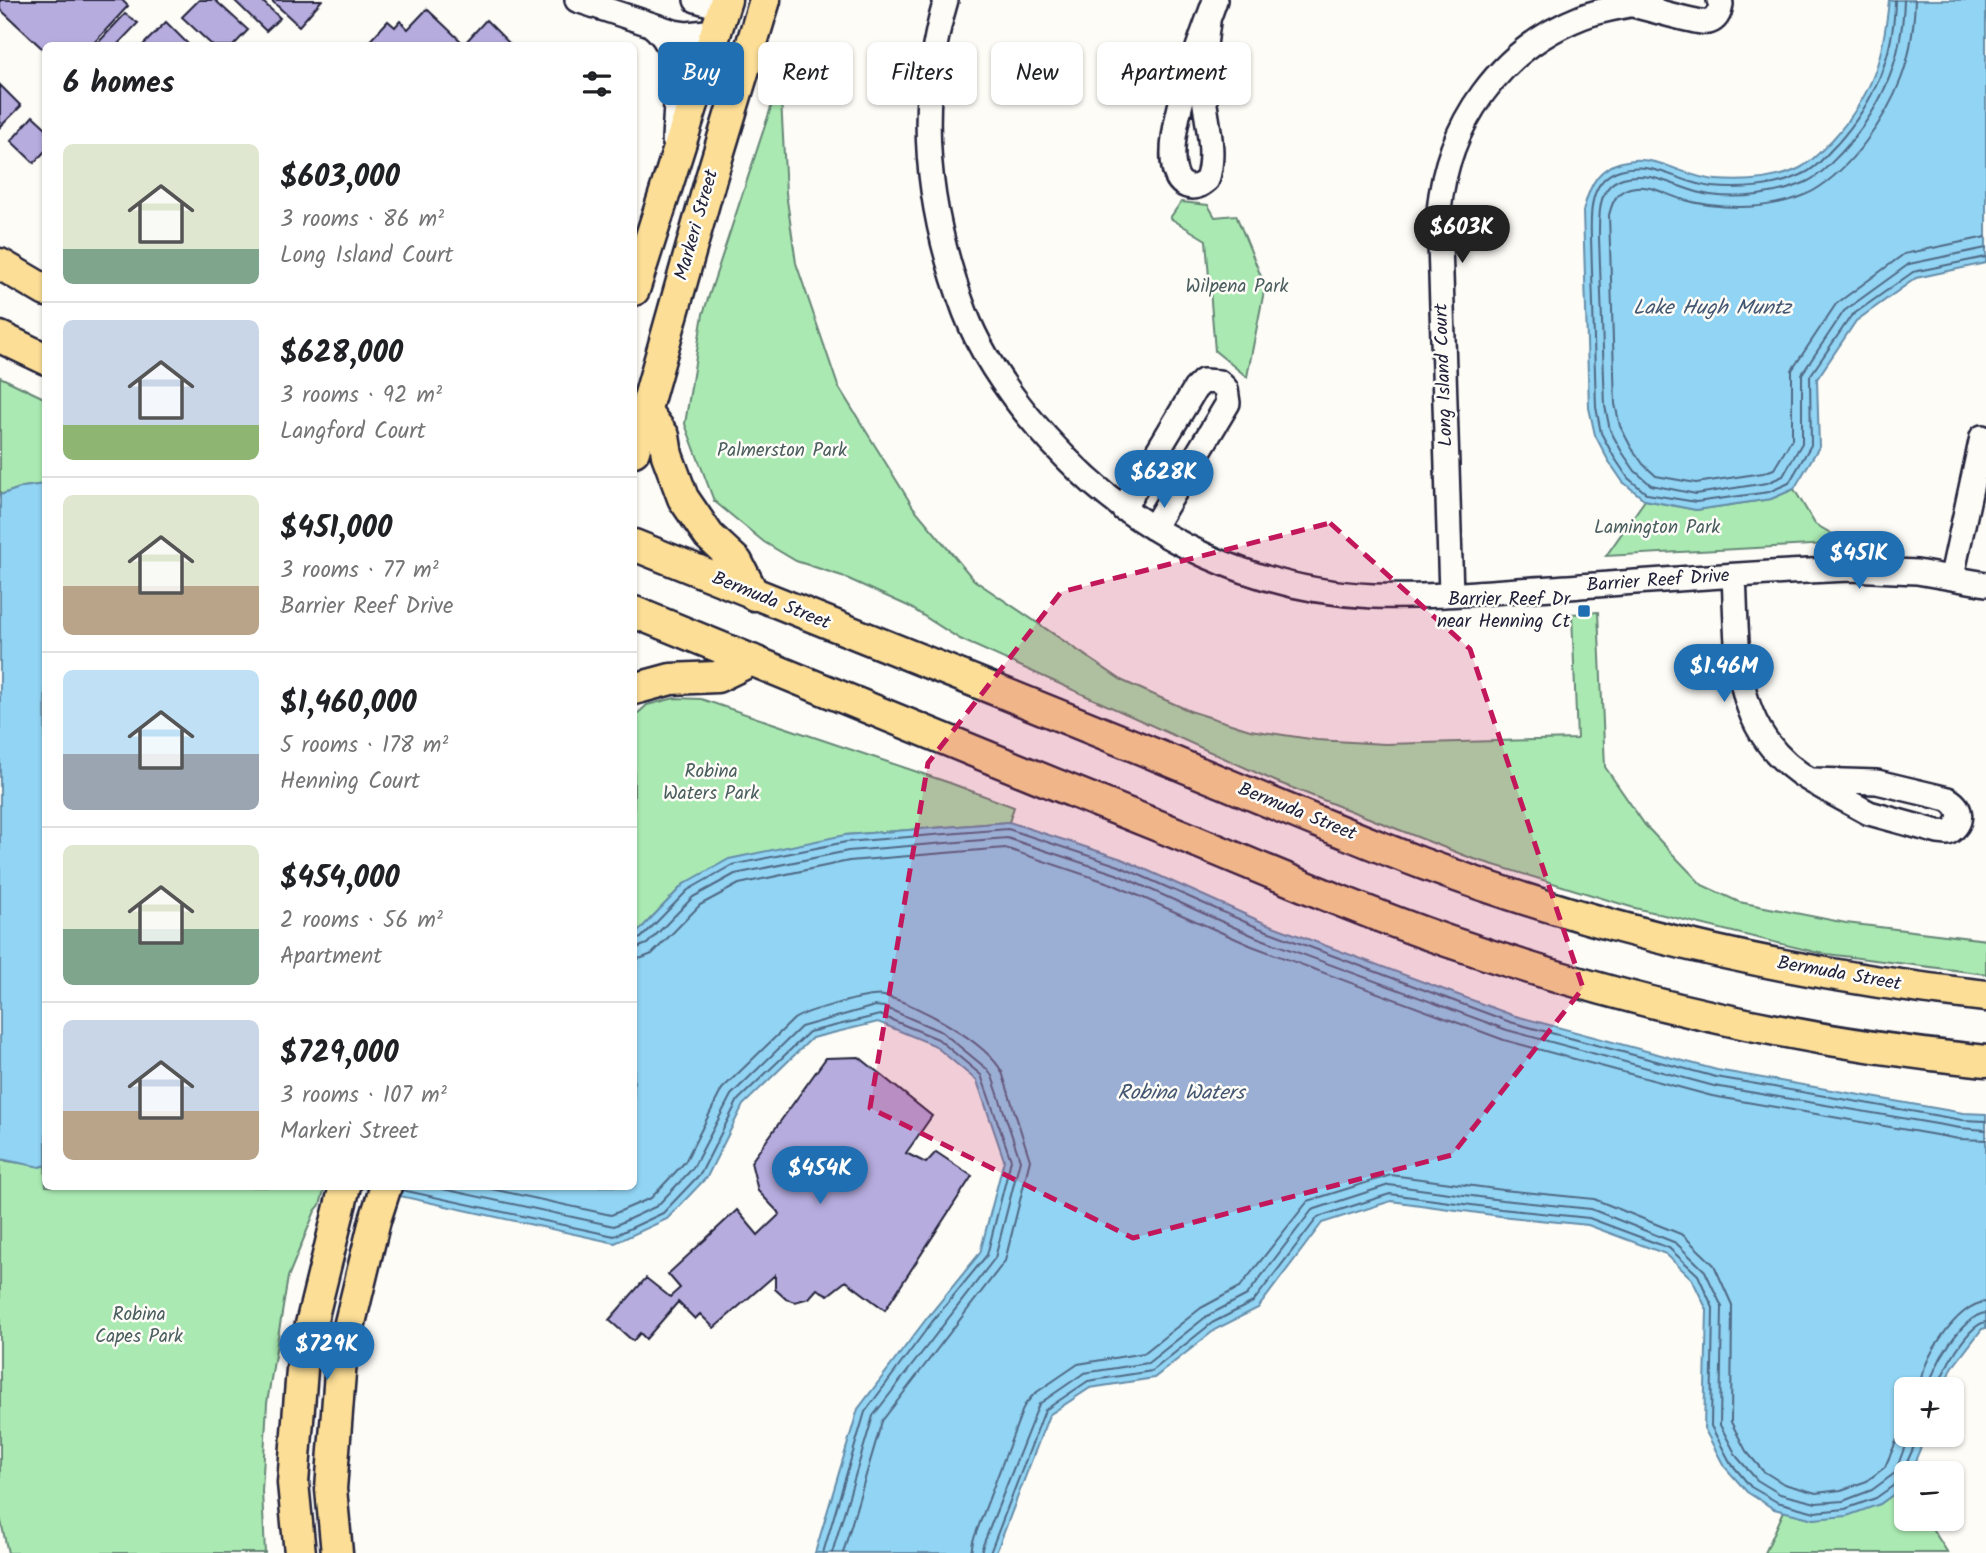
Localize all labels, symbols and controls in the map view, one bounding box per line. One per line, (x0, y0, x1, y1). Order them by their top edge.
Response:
chip: Buy (658, 42, 744, 105)
chip: Rent (758, 42, 853, 105)
chip: Filters (867, 42, 977, 105)
chip: New (991, 42, 1083, 105)
chip: Apartment (1097, 42, 1251, 105)
text: 6 homes (63, 60, 175, 108)
icon: filters (578, 65, 616, 103)
text: $603,000 (280, 154, 400, 202)
street label: Markeri Street (667, 165, 727, 284)
icon: home (119, 172, 203, 256)
text: 3 rooms · 86 m² (280, 202, 444, 238)
pin: $603K (1413, 205, 1511, 265)
text: $603K (1430, 210, 1494, 246)
text: Long Island Court (280, 238, 453, 274)
park label: Wilpena Park (1186, 272, 1288, 302)
water label: Lake Hugh Muntz (1633, 292, 1793, 325)
street label: Long Island Court (1426, 302, 1461, 447)
text: $628,000 (280, 330, 403, 378)
icon: home (119, 348, 203, 432)
text: 3 rooms · 92 m² (280, 378, 442, 414)
text: Langford Court (280, 414, 426, 450)
park label: Palmerston Park (717, 436, 847, 466)
pin: $628K (1115, 450, 1213, 510)
text: $628K (1131, 455, 1197, 491)
text: $451,000 (280, 505, 392, 553)
park label: Lamington Park (1594, 513, 1720, 543)
icon: home (119, 523, 203, 607)
pin: $451K (1810, 532, 1908, 591)
text: $451K (1830, 536, 1888, 572)
text: 3 rooms · 77 m² (280, 553, 439, 589)
street label: Barrier Reef Drive (1586, 561, 1731, 601)
street label: Bermuda Street (707, 564, 835, 639)
place label: Barrier Reef Dr near Henning Ct (1437, 585, 1572, 637)
text: Barrier Reef Drive (280, 589, 453, 625)
marker: Barrier Reef Dr near Henning Ct (1576, 603, 1592, 619)
pin: $1.46M (1667, 644, 1781, 704)
text: $1.46M (1690, 649, 1758, 685)
text: $1,460,000 (280, 680, 417, 728)
icon: home (119, 698, 203, 782)
text: 5 rooms · 178 m² (280, 728, 448, 764)
park label: Robina Waters Park (663, 757, 759, 809)
text: Henning Court (280, 764, 420, 800)
street label: Bermuda Street (1233, 775, 1361, 850)
text: $454,000 (280, 855, 400, 903)
icon: home (119, 873, 203, 957)
text: 2 rooms · 56 m² (280, 903, 443, 939)
text: Apartment (280, 939, 382, 975)
street label: Bermuda Street (1775, 948, 1904, 1000)
text: $729,000 (280, 1030, 399, 1078)
icon: home (119, 1048, 203, 1132)
water label: Robina Waters (1117, 1077, 1247, 1110)
text: 3 rooms · 107 m² (280, 1078, 447, 1114)
text: Markeri Street (280, 1114, 418, 1150)
pin: $454K (771, 1146, 869, 1206)
text: $454K (788, 1151, 852, 1187)
park label: Robina Capes Park (95, 1300, 183, 1352)
pin: $729K (278, 1322, 376, 1382)
text: $729K (295, 1327, 359, 1363)
map controls (1894, 1377, 1964, 1531)
button: + (1894, 1377, 1964, 1447)
button: − (1894, 1461, 1964, 1531)

